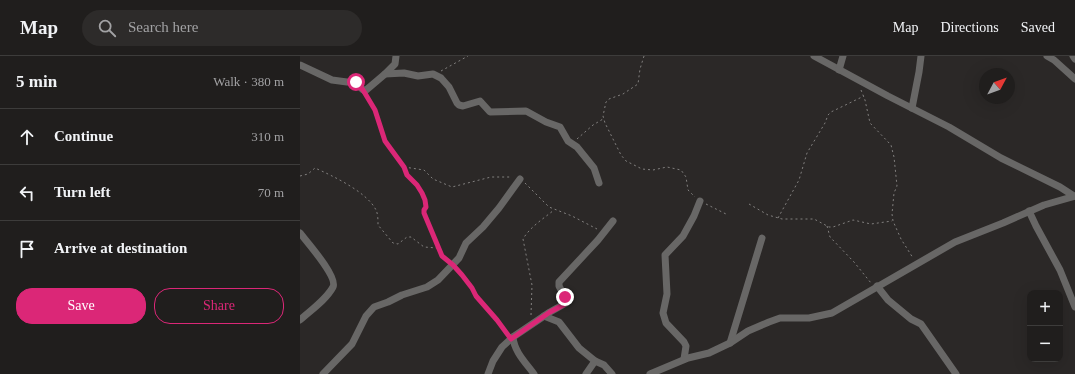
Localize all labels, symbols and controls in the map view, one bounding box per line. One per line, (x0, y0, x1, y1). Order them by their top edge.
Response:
search box (82, 10, 362, 46)
text: Map (20, 17, 58, 38)
icon: search (96, 17, 118, 39)
text: Search here (128, 19, 198, 35)
text: Map (893, 20, 918, 35)
text: Directions (940, 20, 999, 35)
text: Saved (1021, 20, 1055, 35)
north arrow (979, 68, 1015, 104)
text: 5 min (16, 72, 57, 91)
route start (347, 73, 365, 91)
text: Walk · 380 m (213, 74, 284, 89)
icon: ahead (16, 126, 38, 148)
text: Continue (54, 128, 113, 144)
text: 310 m (251, 129, 284, 144)
icon: left (16, 182, 38, 204)
text: Turn left (54, 184, 111, 200)
text: 70 m (258, 185, 284, 200)
icon: arrive (16, 238, 38, 260)
text: Arrive at destination (54, 240, 187, 256)
button: Save (16, 288, 146, 324)
button: Share (154, 288, 284, 324)
route end (556, 288, 574, 306)
map controls (1027, 290, 1063, 362)
button: + (1027, 290, 1063, 326)
button: − (1027, 326, 1063, 362)

